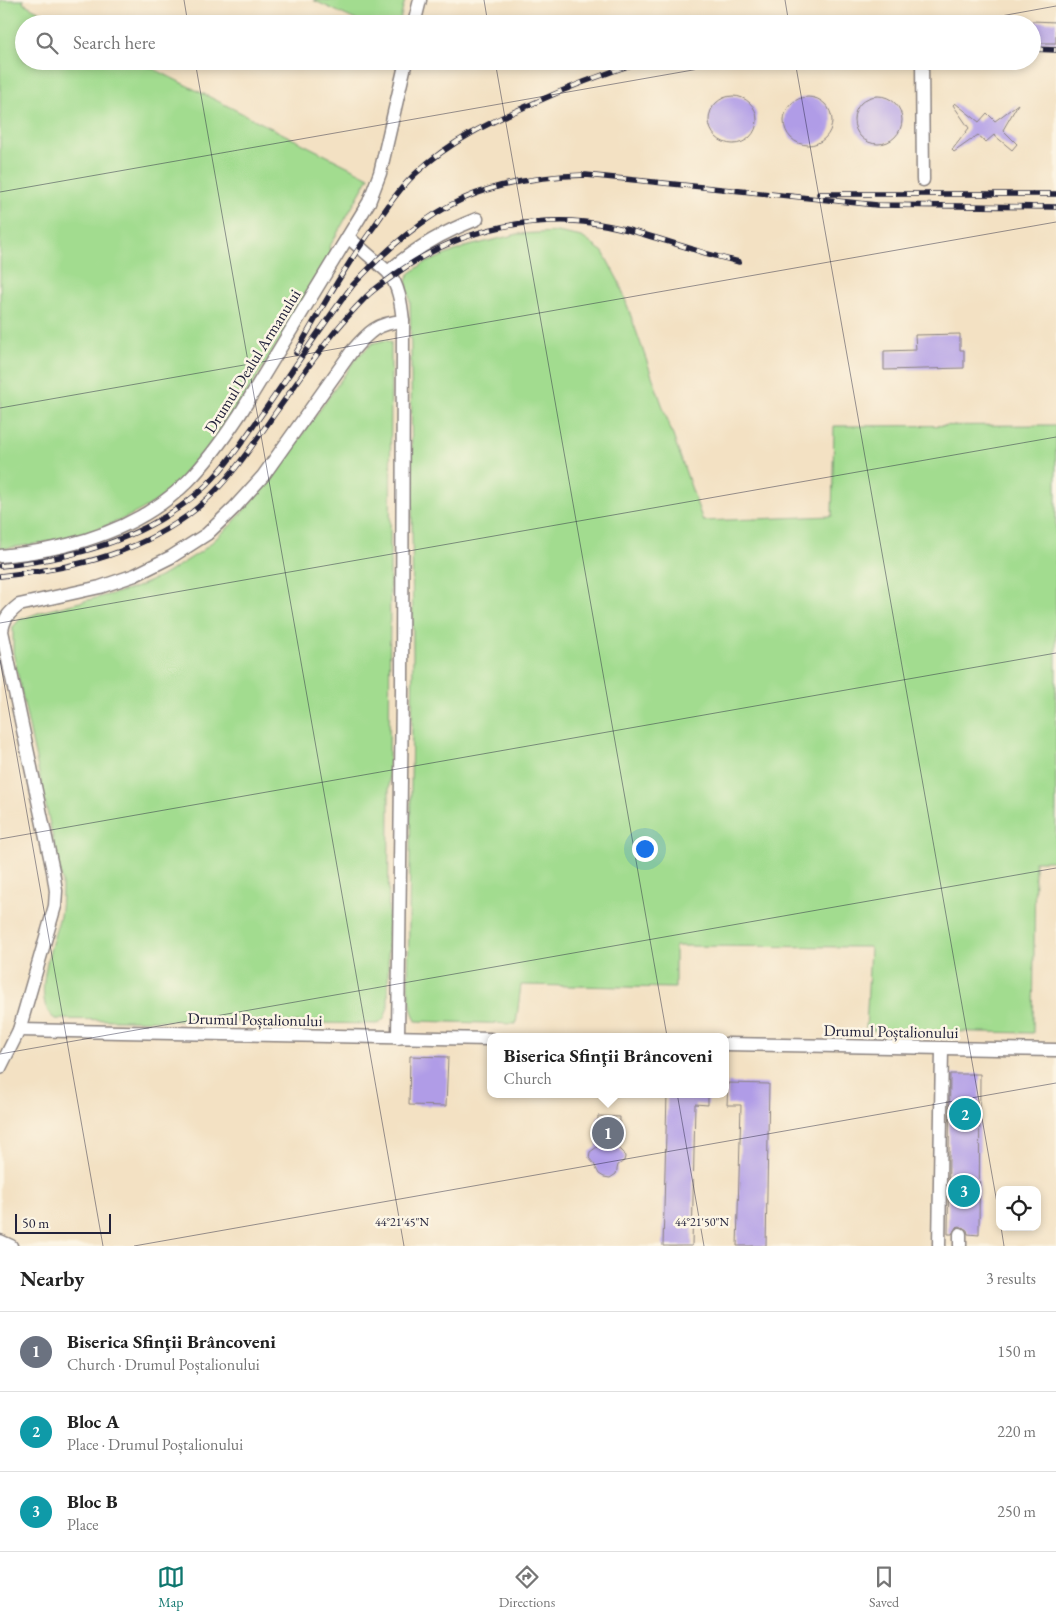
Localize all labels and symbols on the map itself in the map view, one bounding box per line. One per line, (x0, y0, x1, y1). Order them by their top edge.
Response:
street label: Drumul Dealul Armanului (200, 285, 305, 437)
your location (632, 836, 658, 862)
street label: Drumul Poștalionului (187, 1008, 323, 1031)
street label: Drumul Poștalionului (823, 1020, 959, 1043)
pin: 2 (949, 1095, 981, 1133)
pin: 1 (592, 1114, 624, 1152)
pin: 3 (948, 1172, 980, 1210)
scale bar (15, 1211, 111, 1234)
text: 44°21'45"N (375, 1214, 429, 1230)
text: 44°21'50"N (675, 1214, 729, 1230)

